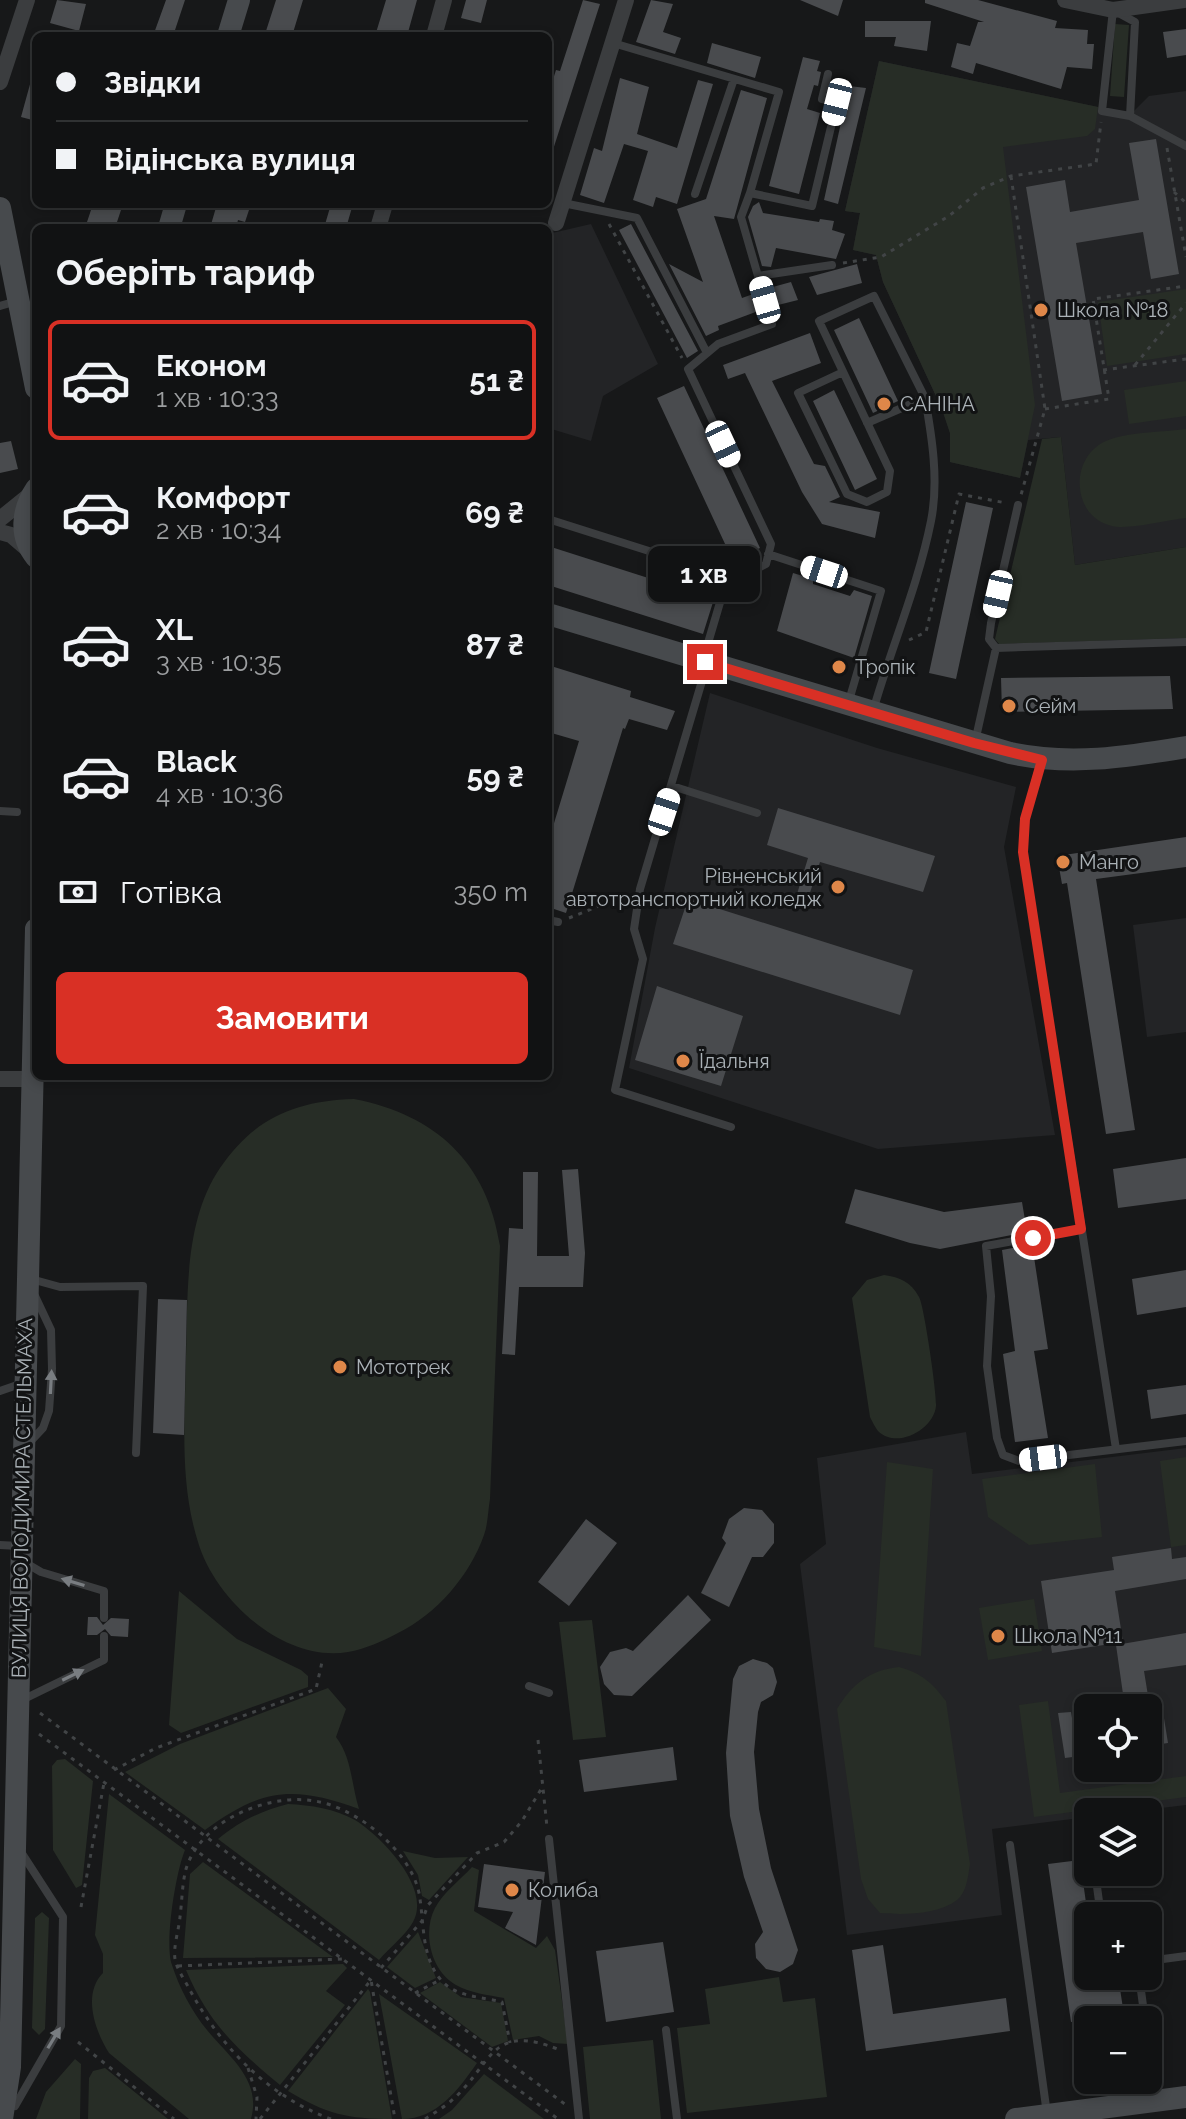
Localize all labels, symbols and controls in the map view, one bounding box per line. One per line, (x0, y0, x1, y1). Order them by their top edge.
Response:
text: Звідки (104, 65, 201, 100)
car (820, 76, 854, 128)
text: Відінська вулиця (104, 142, 356, 177)
text: Оберіть тариф (56, 251, 315, 293)
car (747, 274, 783, 326)
place label: Школа №18 (1057, 298, 1168, 322)
marker: Школа №18 (1032, 301, 1050, 319)
icon: car (60, 344, 132, 416)
text: Економ (156, 348, 267, 383)
text: 51 ₴ (469, 363, 524, 398)
text: 1 хв · 10:33 (156, 383, 279, 413)
place label: САНІНА (900, 392, 976, 416)
marker: САНІНА (875, 395, 893, 413)
car (702, 417, 744, 471)
icon: car (60, 476, 132, 548)
text: Комфорт (156, 480, 290, 515)
text: 69 ₴ (465, 495, 524, 530)
text: 2 хв · 10:34 (156, 515, 281, 545)
callout: 1 хв (649, 546, 761, 602)
car (797, 553, 851, 591)
text: 1 хв (680, 559, 728, 589)
car (981, 568, 1015, 620)
icon: car (60, 608, 132, 680)
text: XL (156, 612, 193, 647)
text: 87 ₴ (466, 627, 524, 662)
route end (687, 644, 723, 680)
text: 3 хв · 10:35 (156, 647, 282, 677)
place label: Тропік (855, 655, 916, 679)
marker: Тропік (830, 658, 848, 676)
place label: Сейм (1025, 694, 1076, 718)
marker: Сейм (1000, 697, 1018, 715)
icon: car (60, 740, 132, 812)
text: Black (156, 744, 237, 779)
text: 59 ₴ (466, 759, 524, 794)
text: 4 хв · 10:36 (156, 779, 284, 809)
car (645, 785, 683, 839)
place label: Манго (1079, 850, 1139, 874)
marker: Манго (1054, 853, 1072, 871)
place label: Рівненський автотранспортний коледж (566, 864, 822, 911)
icon: cash (56, 870, 100, 914)
text: Готівка (120, 875, 222, 910)
text: 350 m (454, 877, 528, 907)
marker: Рівненський автотранспортний коледж (829, 878, 847, 896)
button: Замовити (56, 972, 528, 1064)
place label: Їдальня (699, 1049, 770, 1073)
marker: Їдальня (674, 1052, 692, 1070)
route start (1015, 1220, 1051, 1256)
street label: ВУЛИЦЯ ВОЛОДИМИРА СТЕЛЬМАХА (7, 1317, 37, 1678)
place label: Мототрек (356, 1355, 451, 1379)
marker: Мототрек (331, 1358, 349, 1376)
one-way arrow (45, 1369, 58, 1394)
car (1018, 1443, 1068, 1473)
one-way arrow (61, 1575, 85, 1588)
place label: Школа №11 (1014, 1624, 1122, 1648)
marker: Школа №11 (989, 1627, 1007, 1645)
one-way arrow (61, 1668, 84, 1682)
map controls (1074, 1694, 1162, 2094)
button: locate (1074, 1694, 1162, 1782)
button: layers (1074, 1798, 1162, 1886)
place label: Колиба (528, 1878, 598, 1902)
marker: Колиба (503, 1881, 521, 1899)
button: + (1074, 1902, 1162, 1990)
button: − (1074, 2006, 1162, 2094)
one-way arrow (47, 2027, 61, 2049)

